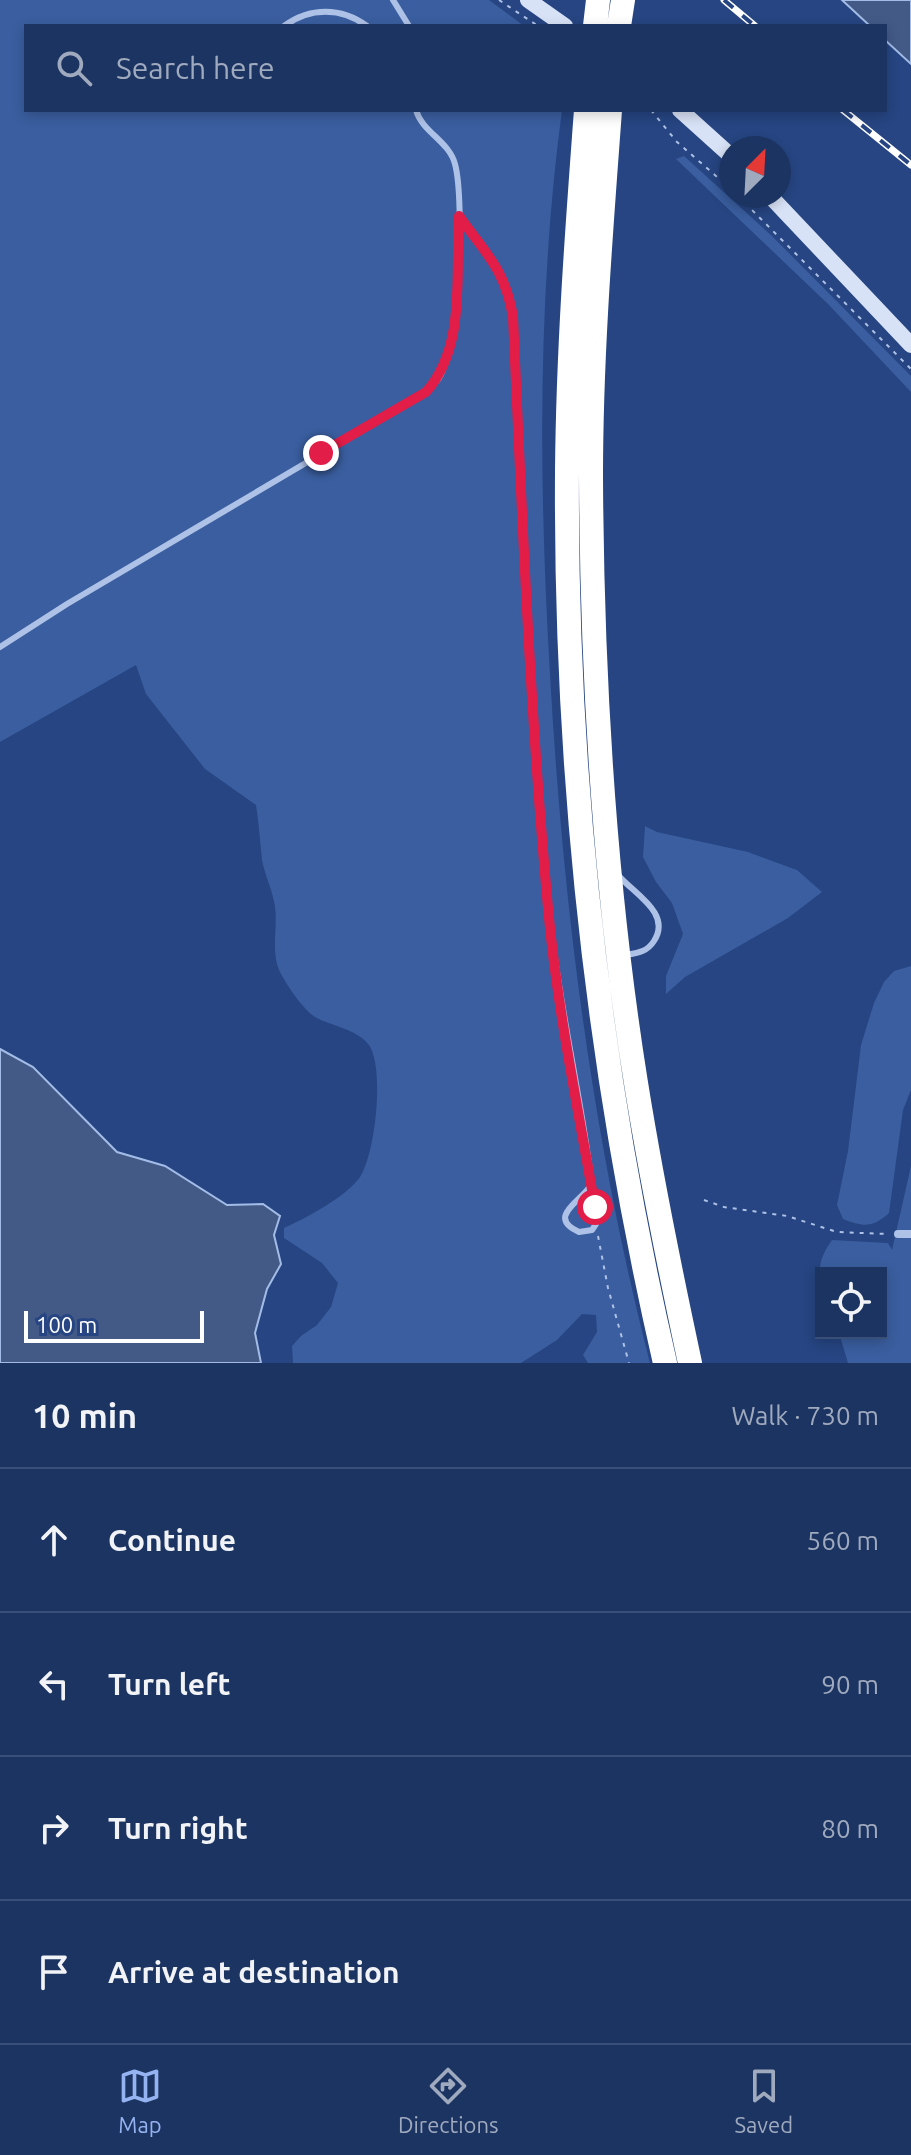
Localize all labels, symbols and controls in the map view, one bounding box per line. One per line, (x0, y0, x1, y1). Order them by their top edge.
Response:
search box (24, 24, 887, 112)
icon: search (52, 46, 96, 90)
text: Search here (116, 51, 275, 85)
north arrow (719, 136, 791, 208)
route end (303, 435, 339, 471)
route start (577, 1189, 613, 1225)
map controls (815, 1267, 887, 1339)
button: locate (815, 1267, 887, 1339)
scale bar (24, 1307, 204, 1343)
text: 100 m (36, 1312, 97, 1337)
text: 10 min (32, 1396, 137, 1434)
text: Walk · 730 m (731, 1401, 879, 1430)
icon: ahead (32, 1518, 76, 1562)
text: Continue (108, 1523, 236, 1557)
text: 560 m (807, 1526, 879, 1555)
icon: left (32, 1662, 76, 1706)
text: Turn left (108, 1667, 230, 1701)
text: 90 m (821, 1670, 879, 1699)
icon: right (32, 1806, 76, 1850)
text: Turn right (108, 1811, 248, 1845)
text: 80 m (821, 1814, 879, 1843)
icon: arrive (32, 1950, 76, 1994)
text: Arrive at destination (108, 1955, 400, 1989)
tab: Map (118, 2064, 162, 2137)
tab: Directions (398, 2064, 499, 2137)
tab: Saved (734, 2064, 793, 2137)

